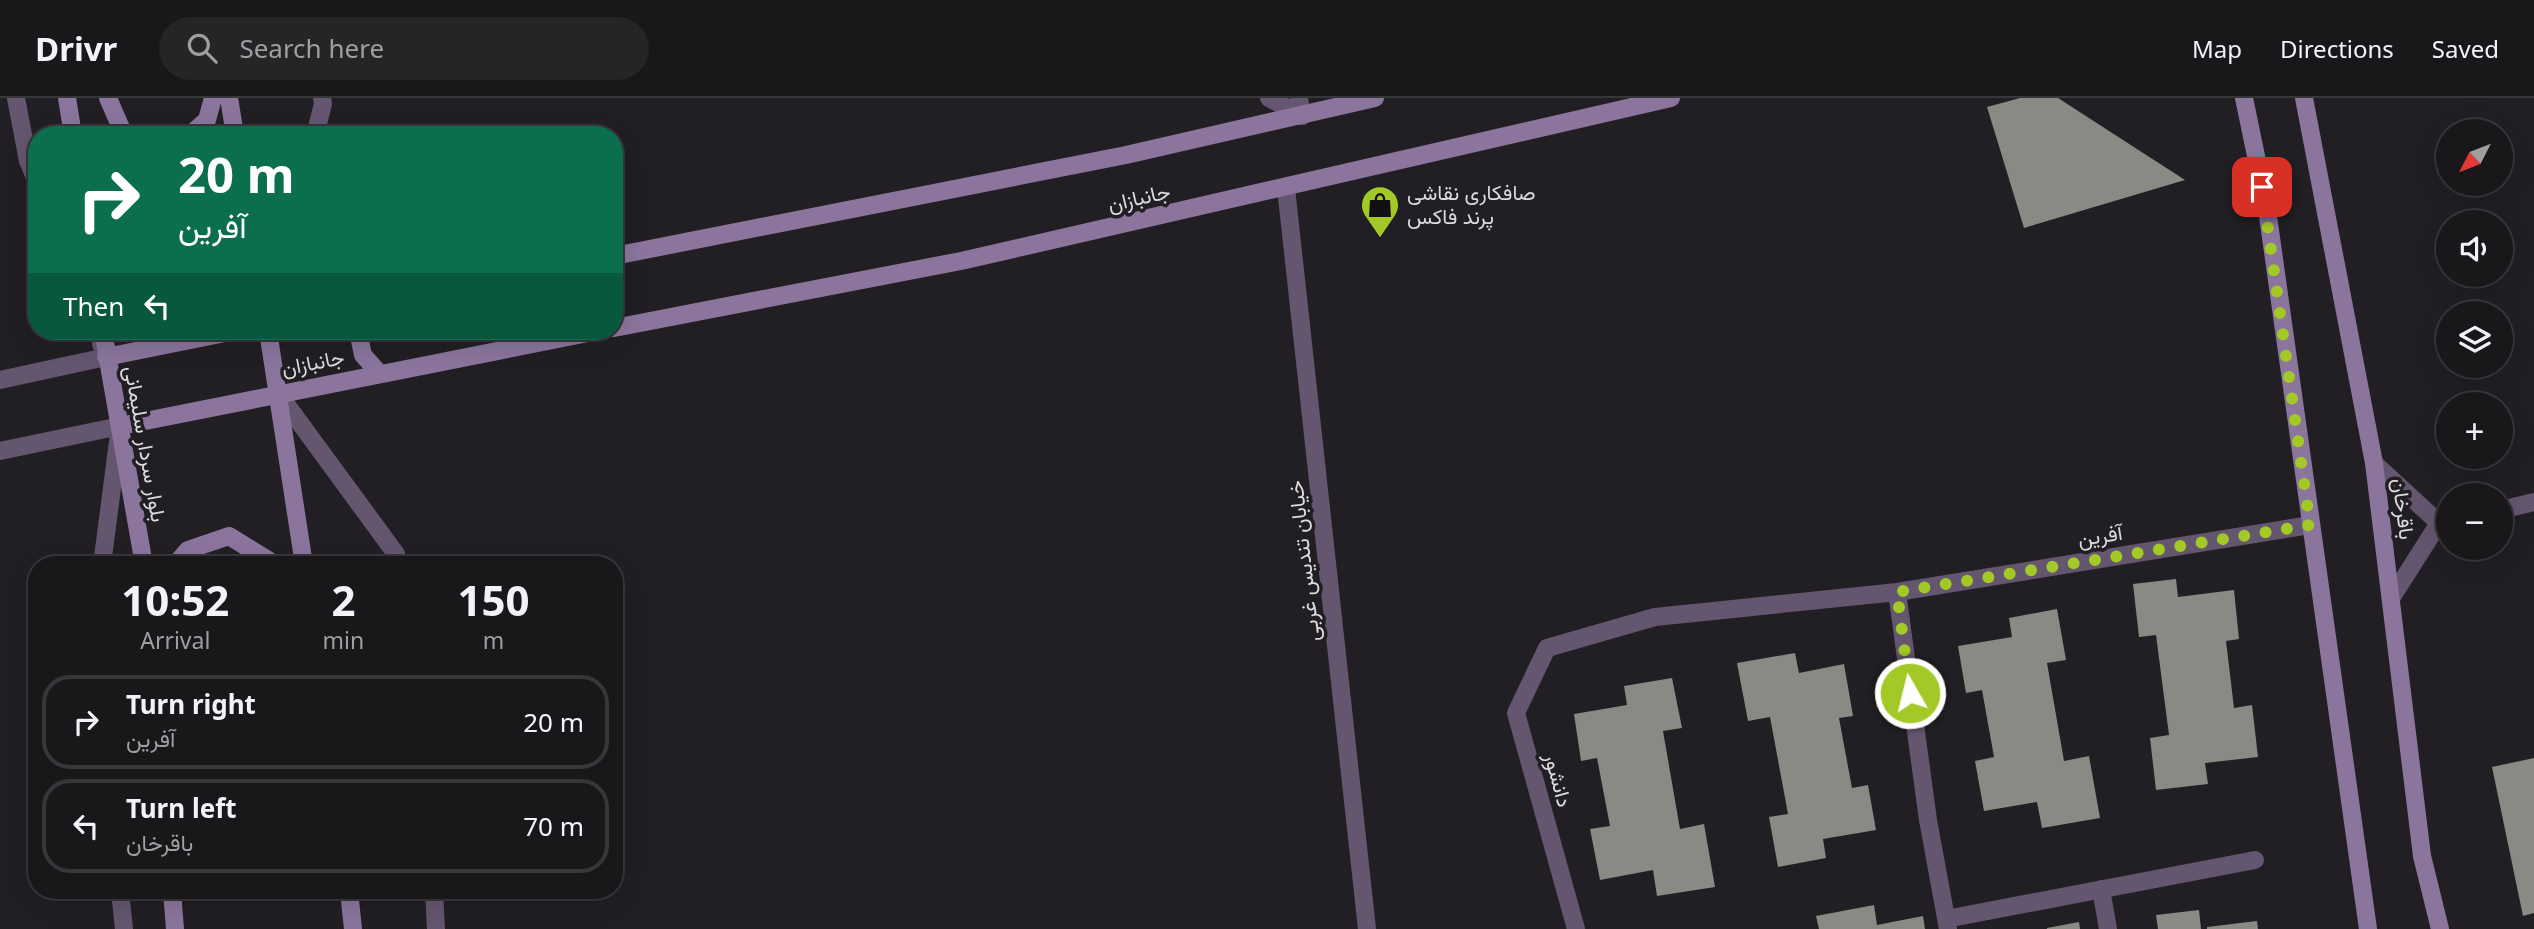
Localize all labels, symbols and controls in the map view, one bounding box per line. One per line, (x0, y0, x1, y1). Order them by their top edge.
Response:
search box (159, 17, 649, 80)
text: Drivr (35, 26, 117, 71)
icon: search (183, 29, 221, 67)
text: Search here (239, 30, 384, 66)
text: Map (2192, 32, 2242, 65)
text: Directions (2280, 32, 2394, 65)
text: Saved (2432, 32, 2499, 65)
north arrow (2436, 119, 2513, 196)
map controls (2436, 119, 2513, 560)
text: 20 m (178, 141, 295, 207)
icon: right (63, 154, 154, 245)
pin (2232, 157, 2292, 217)
icon: arrive (2243, 168, 2281, 206)
street label: جانبازان (1105, 176, 1173, 218)
place label: صافکاری نقاشی پرند فاکس (1407, 178, 1535, 231)
shop icon: صافکاری نقاشی پرند فاکس (1359, 184, 1401, 239)
text: آفرین (178, 204, 247, 247)
button: sound (2436, 210, 2513, 287)
icon: left (138, 287, 176, 325)
text: Then (63, 288, 124, 324)
button: layers (2436, 301, 2513, 378)
street label: جانبازان (279, 342, 346, 382)
street label: بلوار سردار سلیمانی (118, 363, 174, 524)
button: + (2436, 392, 2513, 469)
street label: باقرخان (2386, 477, 2422, 541)
street label: خیابان تندیس غربی (1281, 479, 1325, 643)
button: − (2436, 483, 2513, 560)
street label: آفرین (2075, 517, 2126, 552)
text: 10:52 (121, 571, 229, 628)
text: 2 (331, 571, 355, 628)
text: 150 (458, 571, 530, 628)
text: Arrival (140, 624, 210, 656)
text: min (323, 624, 364, 656)
text: m (483, 624, 504, 656)
position arrow (1873, 656, 1947, 730)
text: Turn right (126, 686, 256, 722)
icon: right (67, 703, 105, 741)
text: 20 m (523, 704, 584, 740)
text: آفرین (126, 722, 175, 754)
street label: دانشور (1538, 749, 1580, 810)
text: Turn left (126, 790, 237, 826)
icon: left (67, 807, 105, 845)
text: 70 m (523, 808, 584, 844)
text: باقرخان (126, 826, 193, 858)

